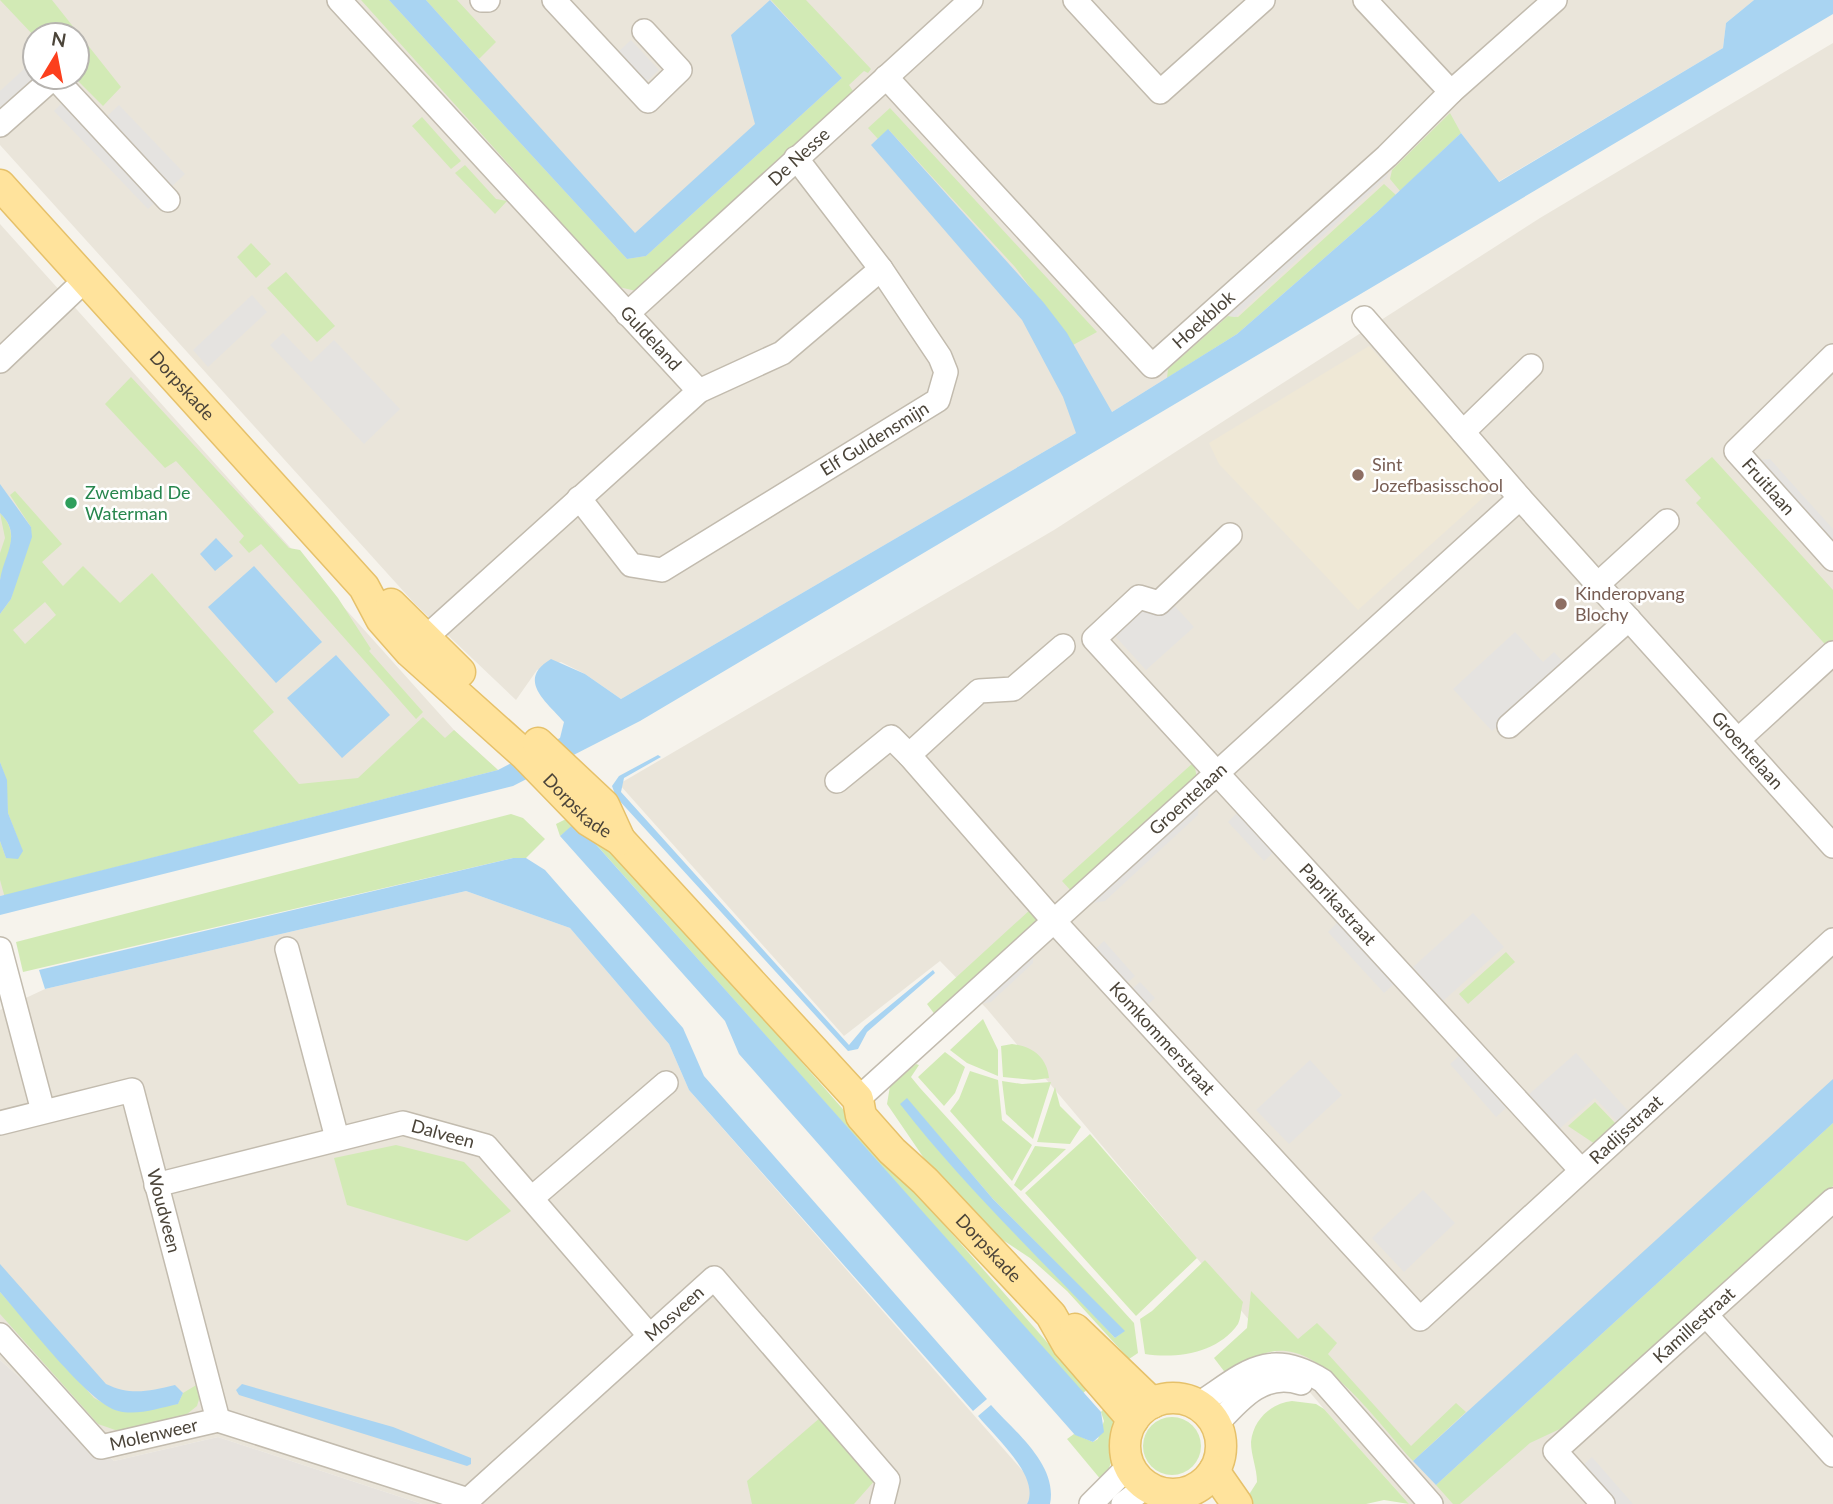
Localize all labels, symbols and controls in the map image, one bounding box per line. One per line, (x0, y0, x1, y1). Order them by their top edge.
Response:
north arrow (21, 21, 91, 91)
text: N (50, 26, 68, 51)
street label: De Nesse (763, 123, 834, 190)
street label: Hoekblok (1167, 285, 1239, 353)
street label: Guldeland (616, 301, 687, 375)
street label: Dorpskade (146, 346, 220, 424)
street label: Elf Guldensmijn (816, 396, 932, 480)
place label: Sint Jozefbasisschool (1372, 453, 1503, 496)
street label: Fruitlaan (1738, 453, 1800, 519)
marker: Sint Jozefbasisschool (1350, 467, 1366, 483)
place label: Zwembad De Waterman (85, 481, 190, 524)
marker: Zwembad De Waterman (63, 495, 79, 511)
place label: Kinderopvang Blochy (1575, 582, 1685, 625)
marker: Kinderopvang Blochy (1553, 596, 1569, 612)
street label: Groentelaan (1707, 707, 1789, 793)
street label: Groentelaan (1144, 758, 1231, 839)
street label: Dorpskade (539, 768, 616, 842)
street label: Paprikastraat (1295, 858, 1382, 950)
street label: Komkommerstraat (1105, 977, 1221, 1099)
street label: Radijsstraat (1584, 1090, 1667, 1168)
street label: Dalveen (409, 1114, 477, 1152)
street label: Woudveen (143, 1166, 186, 1255)
street label: Dorpskade (952, 1209, 1027, 1287)
street label: Mosveen (639, 1281, 708, 1345)
street label: Kamillestraat (1648, 1282, 1739, 1367)
street label: Molenweer (107, 1413, 200, 1455)

